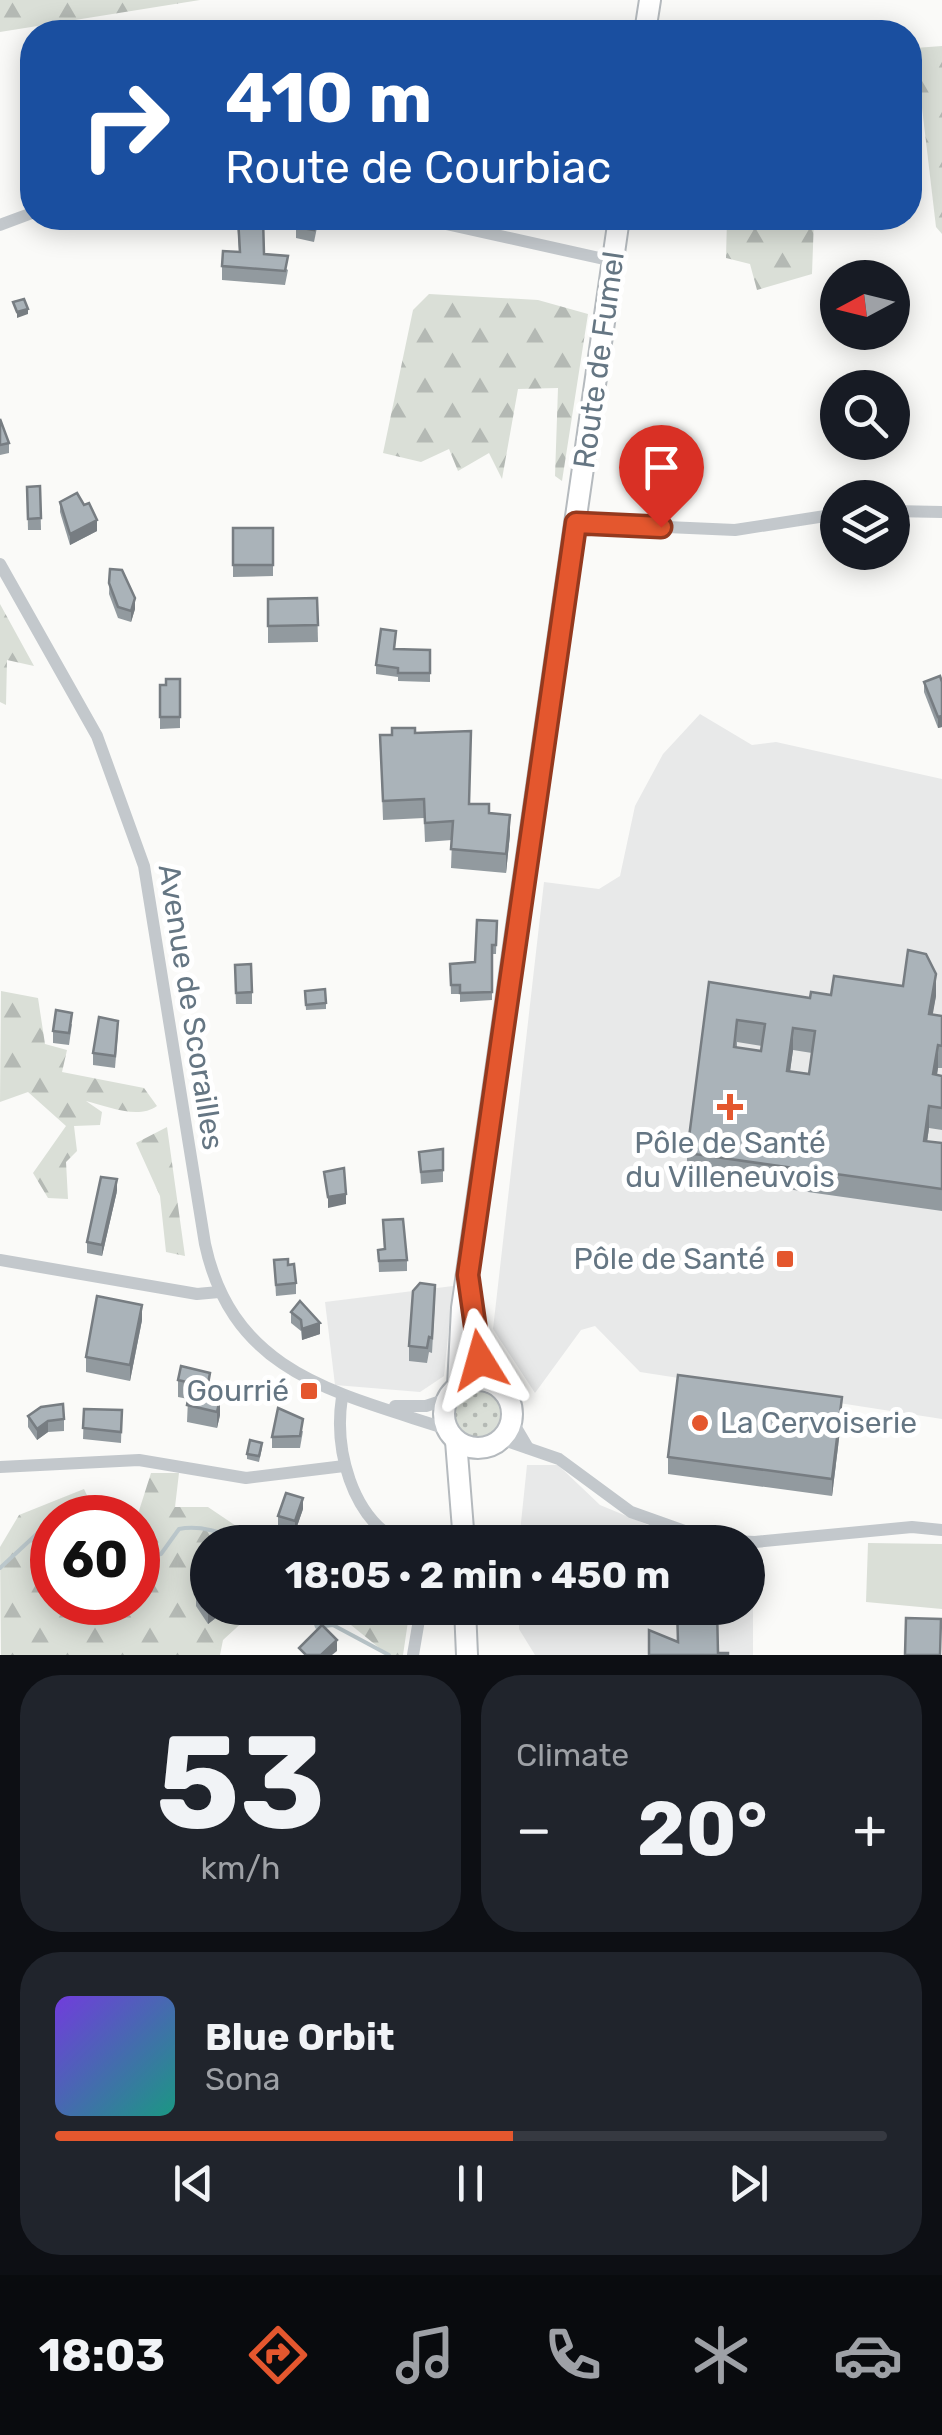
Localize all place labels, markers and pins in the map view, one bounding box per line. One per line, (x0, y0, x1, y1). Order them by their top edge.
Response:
pin (619, 425, 704, 528)
marker: Pôle de Santé du Villeneuvois (717, 1094, 743, 1120)
place label: Pôle de Santé du Villeneuvois (625, 1125, 835, 1195)
place label: Pôle de Santé (574, 1241, 765, 1277)
marker: Pôle de Santé (774, 1248, 796, 1270)
place label: Gourrié (186, 1373, 289, 1409)
marker: Gourrié (298, 1380, 320, 1402)
place label: La Cervoiserie (720, 1405, 917, 1441)
marker: La Cervoiserie (689, 1412, 711, 1434)

